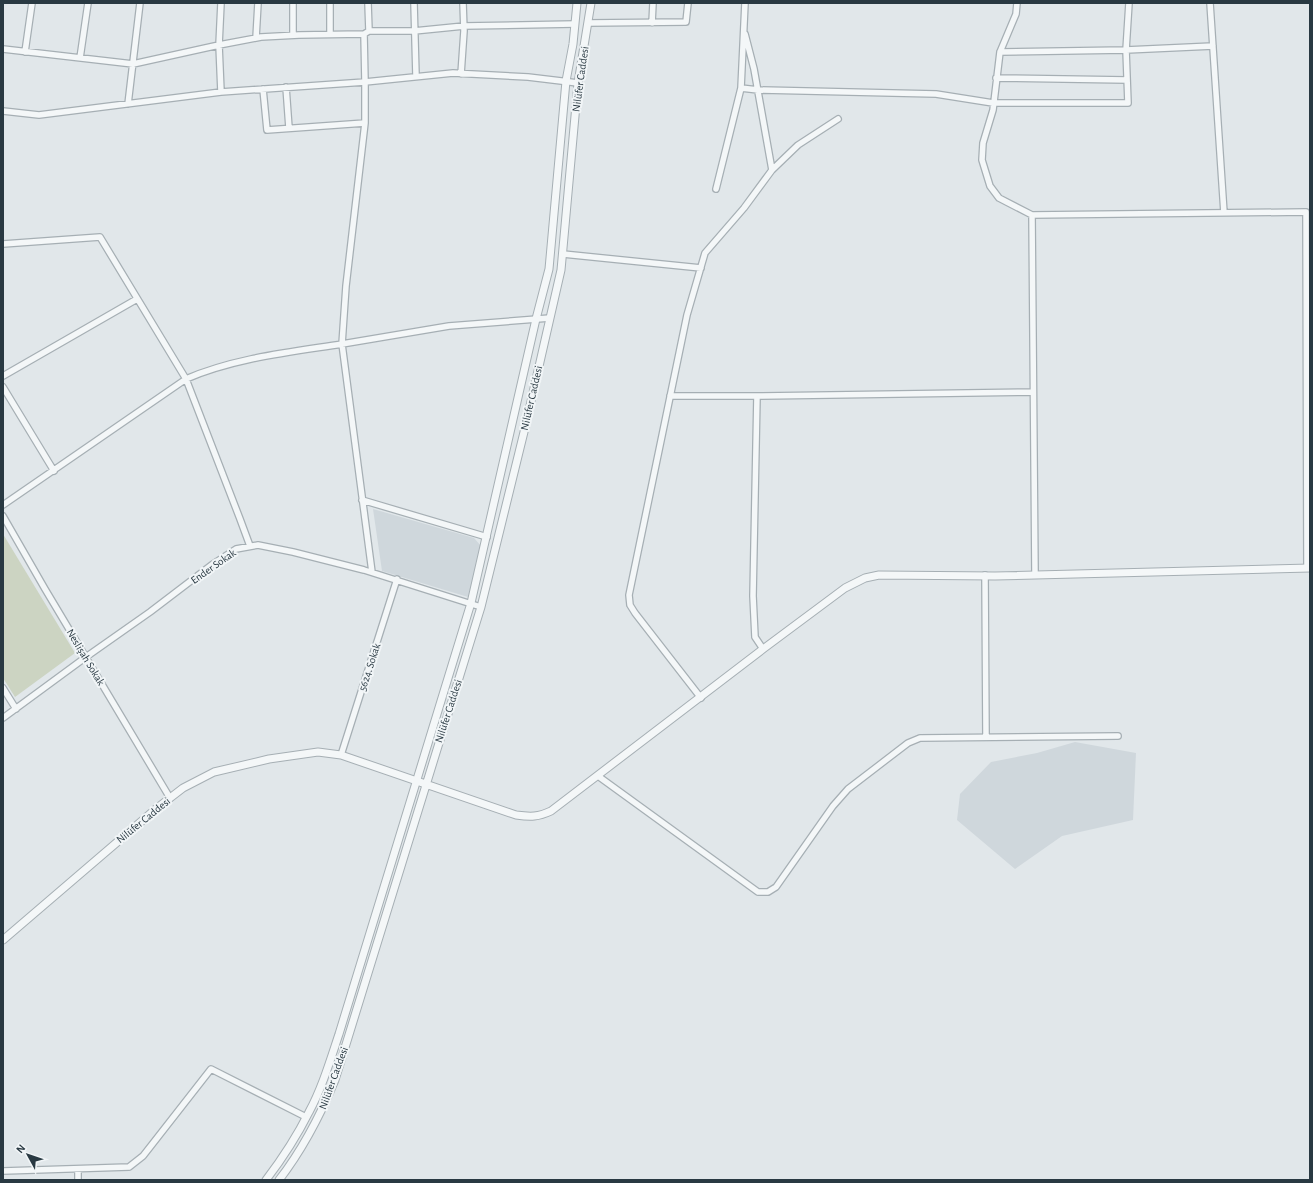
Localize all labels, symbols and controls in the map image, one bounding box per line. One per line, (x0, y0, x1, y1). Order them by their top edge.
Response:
street label: Nilüfer Caddesi (570, 46, 591, 112)
street label: Nilüfer Caddesi (519, 365, 544, 431)
street label: Ender Sokak (189, 547, 238, 586)
street label: Neslişah Sokak (64, 627, 107, 687)
street label: 5624. Sokak (357, 642, 382, 692)
street label: Nilüfer Caddesi (433, 678, 464, 744)
street label: Nilüfer Caddesi (114, 795, 172, 845)
street label: Nilüfer Caddesi (317, 1045, 350, 1111)
north arrow (8, 1135, 48, 1175)
text: N (14, 1142, 27, 1155)

